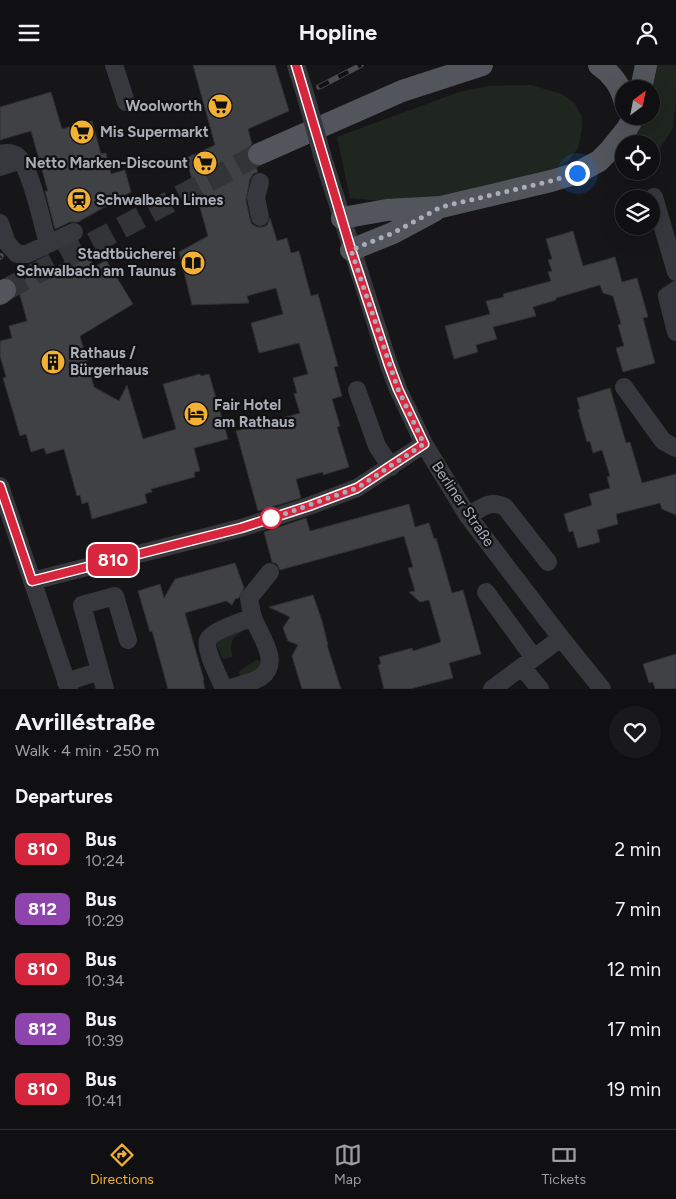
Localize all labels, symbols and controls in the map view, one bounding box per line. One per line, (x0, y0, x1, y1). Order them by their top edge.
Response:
icon: menu (15, 19, 43, 47)
text: Hopline (299, 19, 377, 46)
icon: person (633, 19, 661, 47)
north arrow (615, 80, 660, 125)
map controls (615, 80, 660, 235)
supermarket icon: Woolworth (207, 93, 233, 119)
place label: Woolworth (125, 97, 202, 115)
supermarket icon: Mis Supermarkt (69, 119, 95, 145)
place label: Mis Supermarkt (100, 123, 209, 141)
button: locate (615, 135, 660, 180)
supermarket icon: Netto Marken-Discount (192, 150, 218, 176)
place label: Netto Marken-Discount (25, 154, 188, 172)
your location (565, 161, 590, 186)
station icon: Schwalbach Limes (66, 187, 92, 213)
button: layers (615, 190, 660, 235)
place label: Schwalbach Limes (96, 191, 223, 209)
place label: Stadtbücherei Schwalbach am Taunus (16, 245, 176, 280)
library icon: Stadtbücherei Schwalbach am Taunus (180, 250, 206, 276)
place label: Rathaus / Bürgerhaus (70, 344, 148, 379)
building icon: Rathaus / Bürgerhaus (40, 349, 66, 375)
place label: Fair Hotel am Rathaus (214, 396, 294, 431)
hotel icon: Fair Hotel am Rathaus (183, 401, 209, 427)
street label: Berliner Straße (428, 458, 498, 550)
unlabelled marker (260, 507, 282, 529)
line badge: 810 (84, 544, 142, 576)
text: 810 (98, 549, 128, 571)
button: heart (609, 706, 661, 758)
text: Avrilléstraße (15, 707, 155, 736)
text: Walk · 4 min · 250 m (15, 741, 159, 760)
text: Departures (15, 785, 113, 808)
text: Bus (85, 828, 116, 851)
text: 810 (27, 838, 58, 860)
text: 2 min (615, 838, 661, 861)
text: 10:24 (85, 851, 125, 870)
text: Bus (85, 888, 116, 911)
text: 812 (28, 898, 57, 920)
text: 7 min (615, 898, 661, 921)
text: 10:29 (85, 911, 124, 930)
text: Bus (85, 948, 116, 971)
text: 810 (27, 958, 58, 980)
text: 12 min (607, 958, 661, 981)
text: 10:34 (85, 971, 125, 990)
text: Bus (85, 1008, 116, 1031)
text: 812 (28, 1018, 57, 1040)
text: 17 min (607, 1018, 661, 1041)
text: 10:39 (85, 1031, 124, 1050)
text: Bus (85, 1068, 116, 1091)
text: 810 (27, 1078, 58, 1100)
text: 19 min (607, 1078, 661, 1101)
text: 10:41 (85, 1091, 122, 1110)
tab: Directions (90, 1141, 154, 1188)
tab: Map (334, 1141, 362, 1188)
tab: Tickets (541, 1141, 586, 1188)

